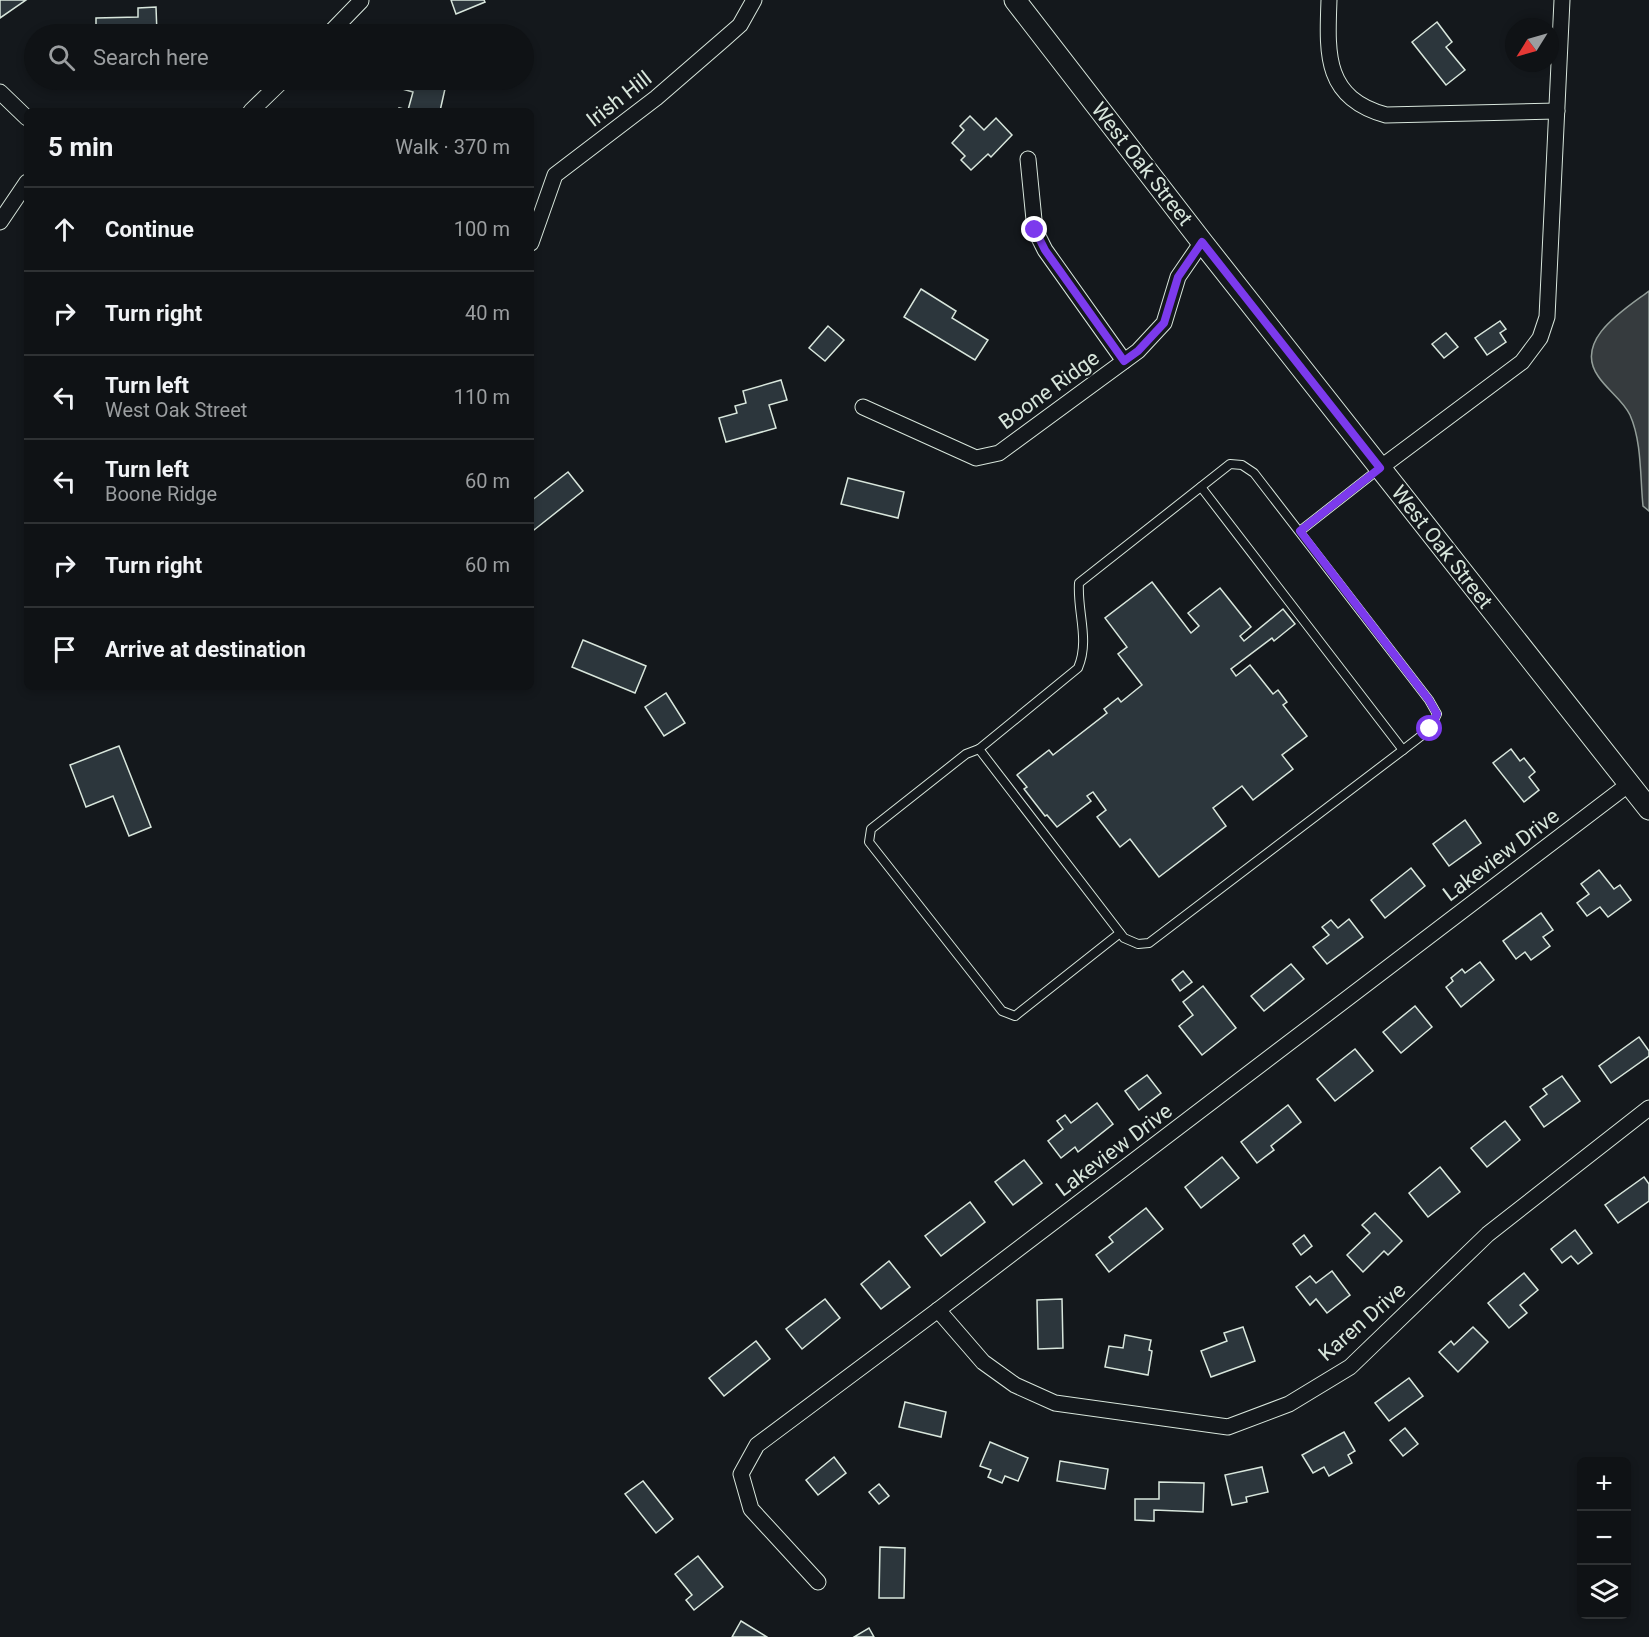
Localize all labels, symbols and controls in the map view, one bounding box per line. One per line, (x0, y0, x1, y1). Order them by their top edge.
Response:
north arrow (1505, 18, 1559, 72)
search box (24, 24, 534, 90)
icon: search (45, 41, 78, 74)
text: Search here (93, 45, 209, 70)
street label: Irish Hill (582, 66, 656, 132)
street label: West Oak Street (1087, 98, 1198, 230)
text: 5 min (48, 132, 113, 162)
text: Walk · 370 m (395, 135, 510, 159)
icon: ahead (48, 213, 81, 246)
route end (1021, 216, 1047, 242)
text: Continue (105, 217, 194, 242)
text: 100 m (454, 217, 510, 241)
icon: right (48, 297, 81, 330)
text: Turn right (105, 301, 202, 326)
text: 40 m (465, 301, 510, 325)
street label: Boone Ridge (994, 346, 1104, 434)
text: Turn left (105, 373, 189, 398)
icon: left (48, 381, 81, 414)
text: 110 m (454, 385, 510, 409)
text: West Oak Street (105, 398, 247, 422)
text: Turn left (105, 457, 189, 482)
icon: left (48, 465, 81, 498)
text: 60 m (465, 469, 510, 493)
street label: West Oak Street (1387, 481, 1498, 613)
text: Boone Ridge (105, 482, 217, 506)
icon: right (48, 549, 81, 582)
text: Turn right (105, 553, 202, 578)
text: 60 m (465, 553, 510, 577)
icon: arrive (48, 633, 81, 666)
text: Arrive at destination (105, 637, 306, 662)
route start (1416, 715, 1442, 741)
street label: Lakeview Drive (1438, 804, 1564, 906)
street label: Lakeview Drive (1051, 1099, 1177, 1201)
street label: Karen Drive (1314, 1278, 1410, 1366)
map controls (1577, 1457, 1631, 1619)
button: + (1577, 1457, 1631, 1511)
button: − (1577, 1511, 1631, 1565)
button: layers (1577, 1565, 1631, 1619)

